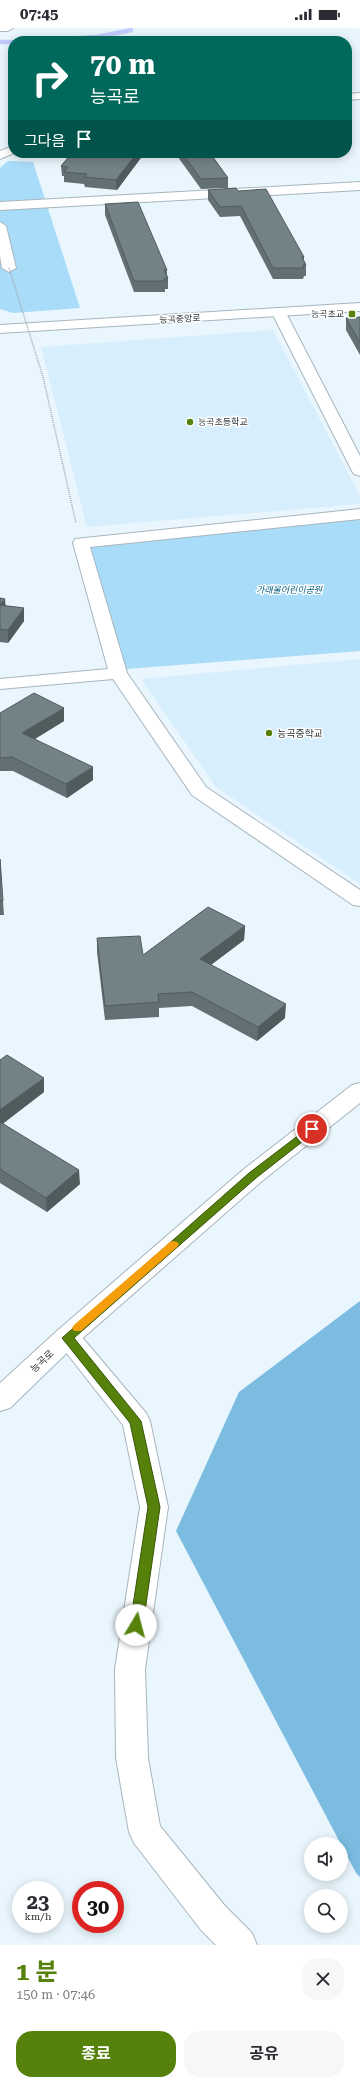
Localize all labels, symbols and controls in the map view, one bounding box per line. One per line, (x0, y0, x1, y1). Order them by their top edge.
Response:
text: 07:45 (20, 5, 58, 23)
text: 70 m (90, 48, 155, 81)
icon: right (24, 52, 76, 104)
text: 능곡로 (90, 86, 140, 107)
icon: arrive (73, 128, 95, 150)
text: 그다음 (24, 132, 65, 150)
place label: 능곡초교 (311, 309, 344, 319)
marker: 능곡초교 (347, 309, 357, 319)
street label: 능곡중앙로 (159, 313, 201, 325)
place label: 능곡초등학교 (198, 416, 248, 427)
marker: 능곡초등학교 (185, 417, 195, 427)
park label: 가래울어린이공원 (256, 585, 323, 595)
marker: 능곡중학교 (264, 728, 274, 738)
place label: 능곡중학교 (277, 728, 323, 739)
pin (295, 1112, 329, 1146)
icon: arrive (301, 1118, 323, 1140)
street label: 능곡로 (28, 1348, 56, 1374)
position arrow (115, 1604, 157, 1646)
map controls (304, 1837, 348, 1933)
button: sound (304, 1837, 348, 1881)
speed limit sign: 30 (72, 1881, 124, 1933)
button: search (304, 1889, 348, 1933)
text: 23 (27, 1890, 49, 1914)
text: km/h (25, 1911, 51, 1922)
text: 1 분 (16, 1958, 58, 1986)
button: close (302, 1958, 344, 2000)
text: 150 m · 07:46 (16, 1987, 95, 2002)
button: 종료 (16, 2031, 176, 2077)
button: 공유 (184, 2031, 344, 2077)

